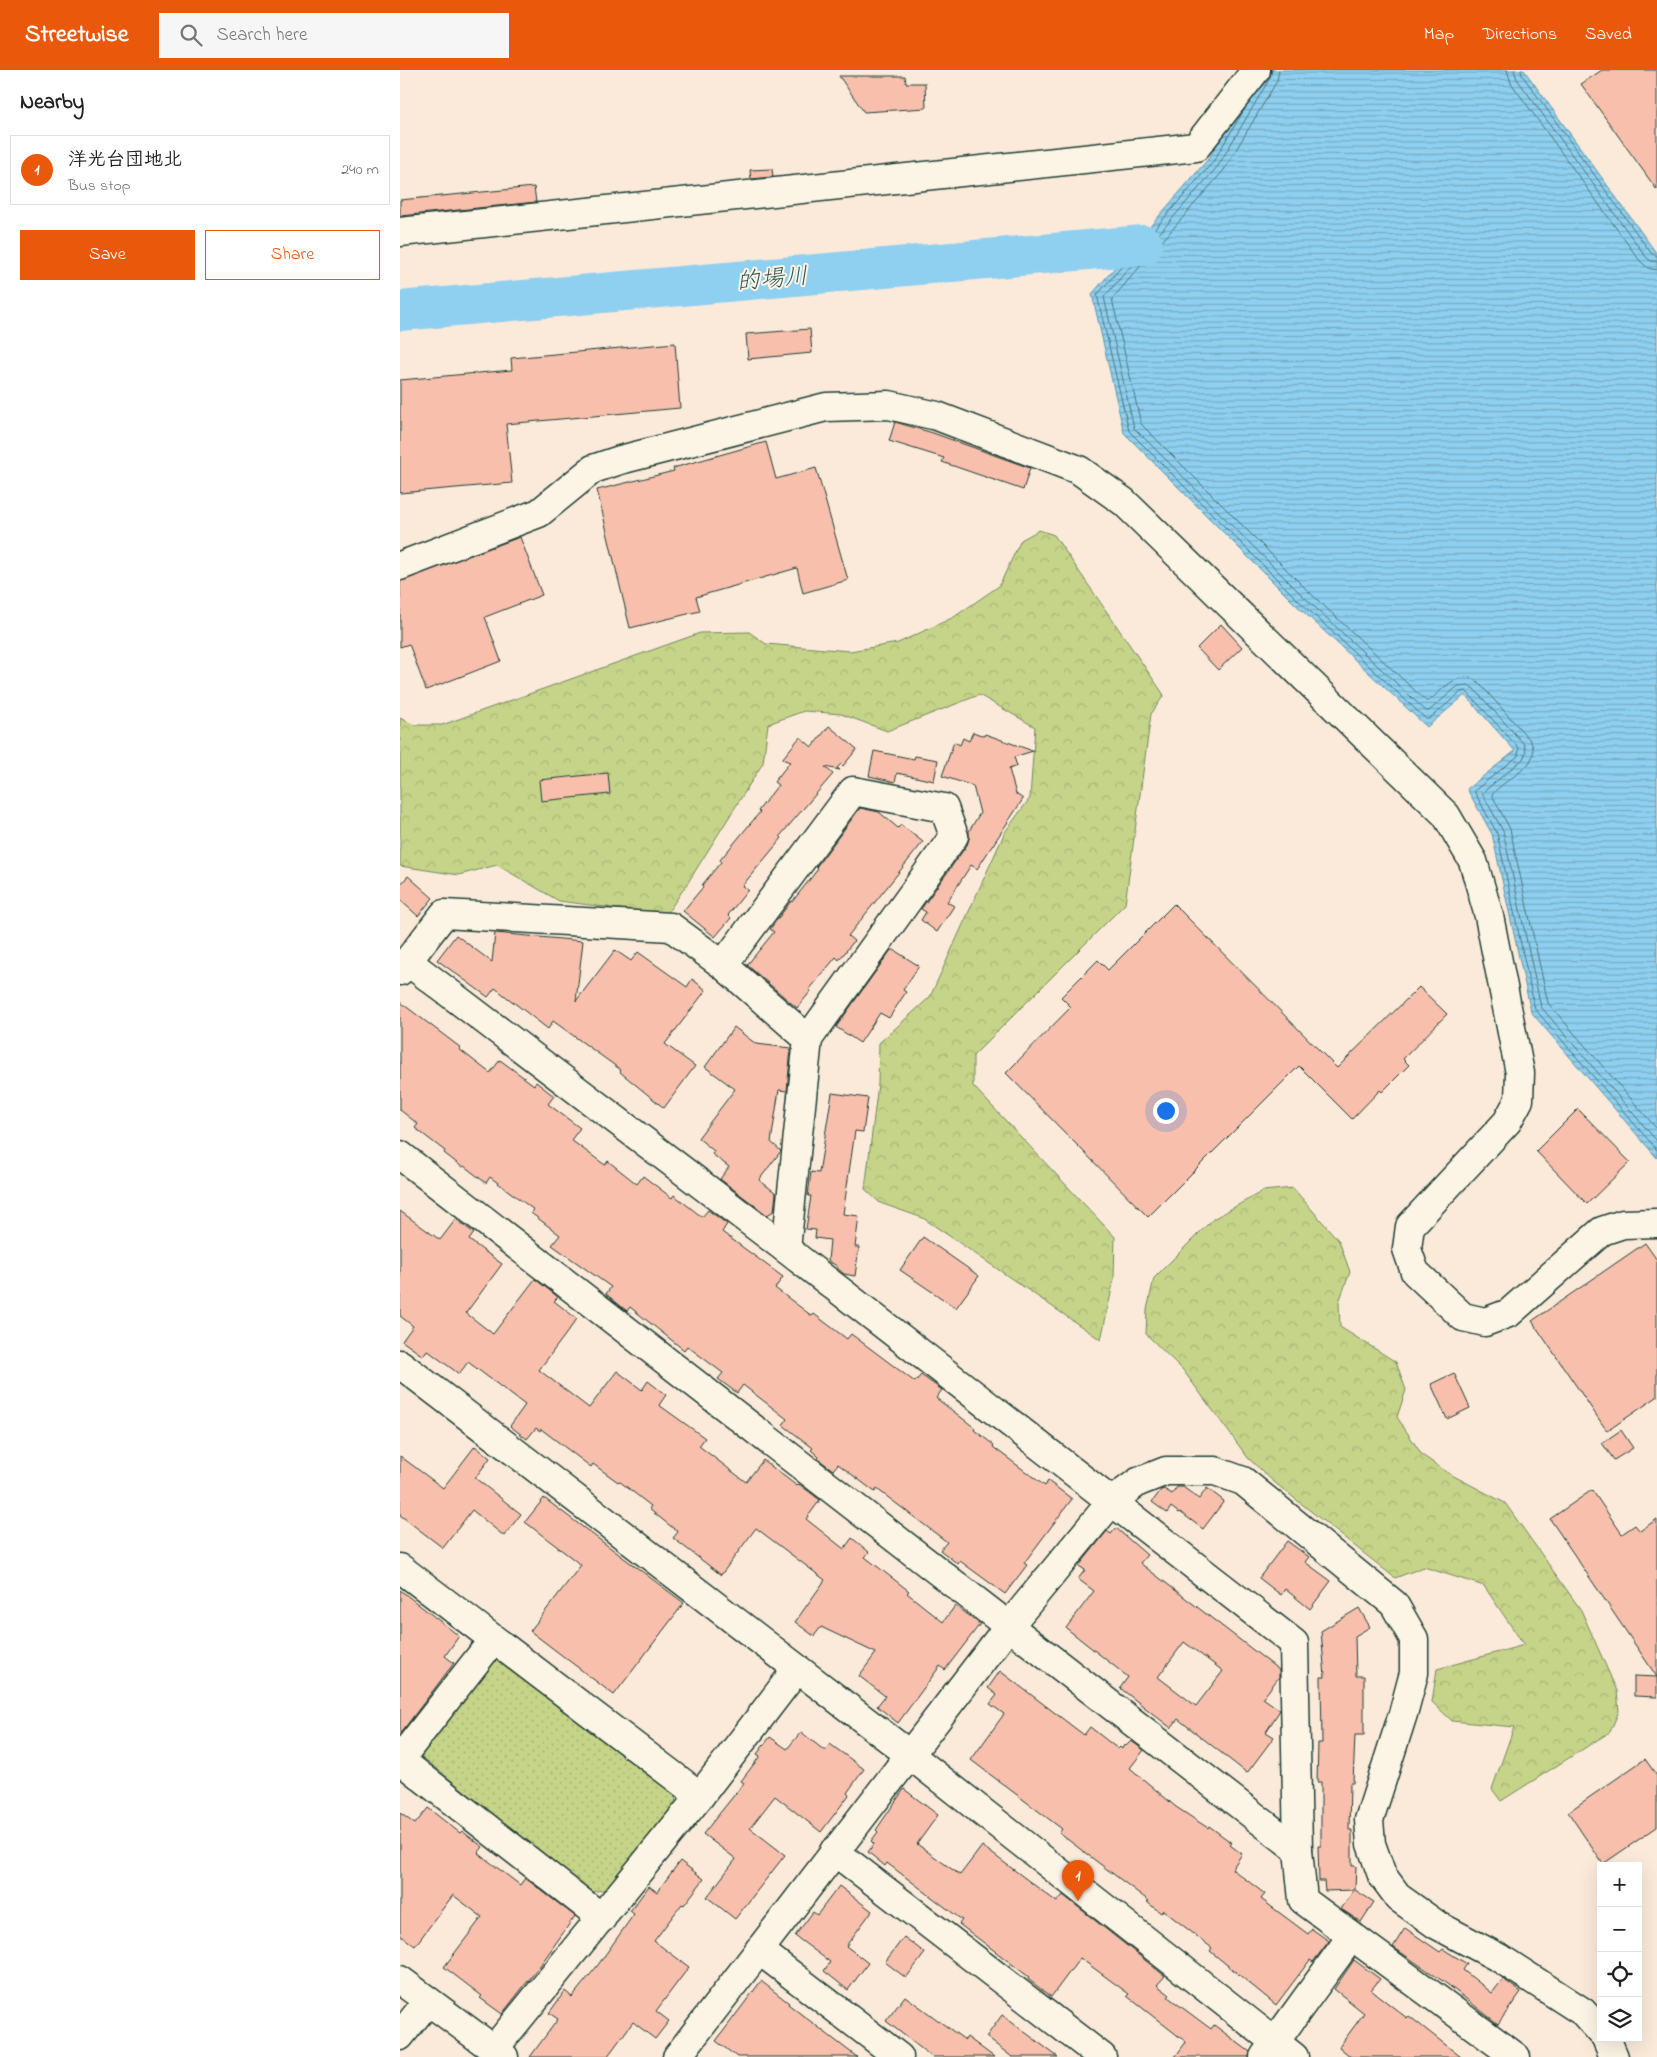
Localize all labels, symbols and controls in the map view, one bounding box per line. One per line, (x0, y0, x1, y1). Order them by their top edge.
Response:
search box (159, 13, 509, 58)
text: Streetwise (25, 18, 129, 53)
icon: search (177, 21, 205, 49)
text: Search here (217, 22, 308, 49)
text: Map (1424, 22, 1454, 48)
text: Directions (1482, 22, 1557, 48)
text: Saved (1585, 22, 1632, 48)
text: Nearby (20, 88, 84, 118)
text: 洋光台団地北 (68, 147, 182, 174)
text: 1 (34, 158, 40, 182)
text: 240 m (341, 158, 379, 182)
text: Bus stop (68, 174, 131, 198)
button: Save (20, 230, 195, 280)
button: Share (205, 230, 380, 280)
water label: 的場川 (735, 260, 810, 301)
your location (1153, 1098, 1179, 1124)
pin: 1 (1062, 1860, 1094, 1901)
map controls (1597, 1862, 1642, 2042)
button: + (1597, 1862, 1642, 1907)
button: − (1597, 1907, 1642, 1952)
button: locate (1597, 1952, 1642, 1997)
button: layers (1597, 1997, 1642, 2042)

